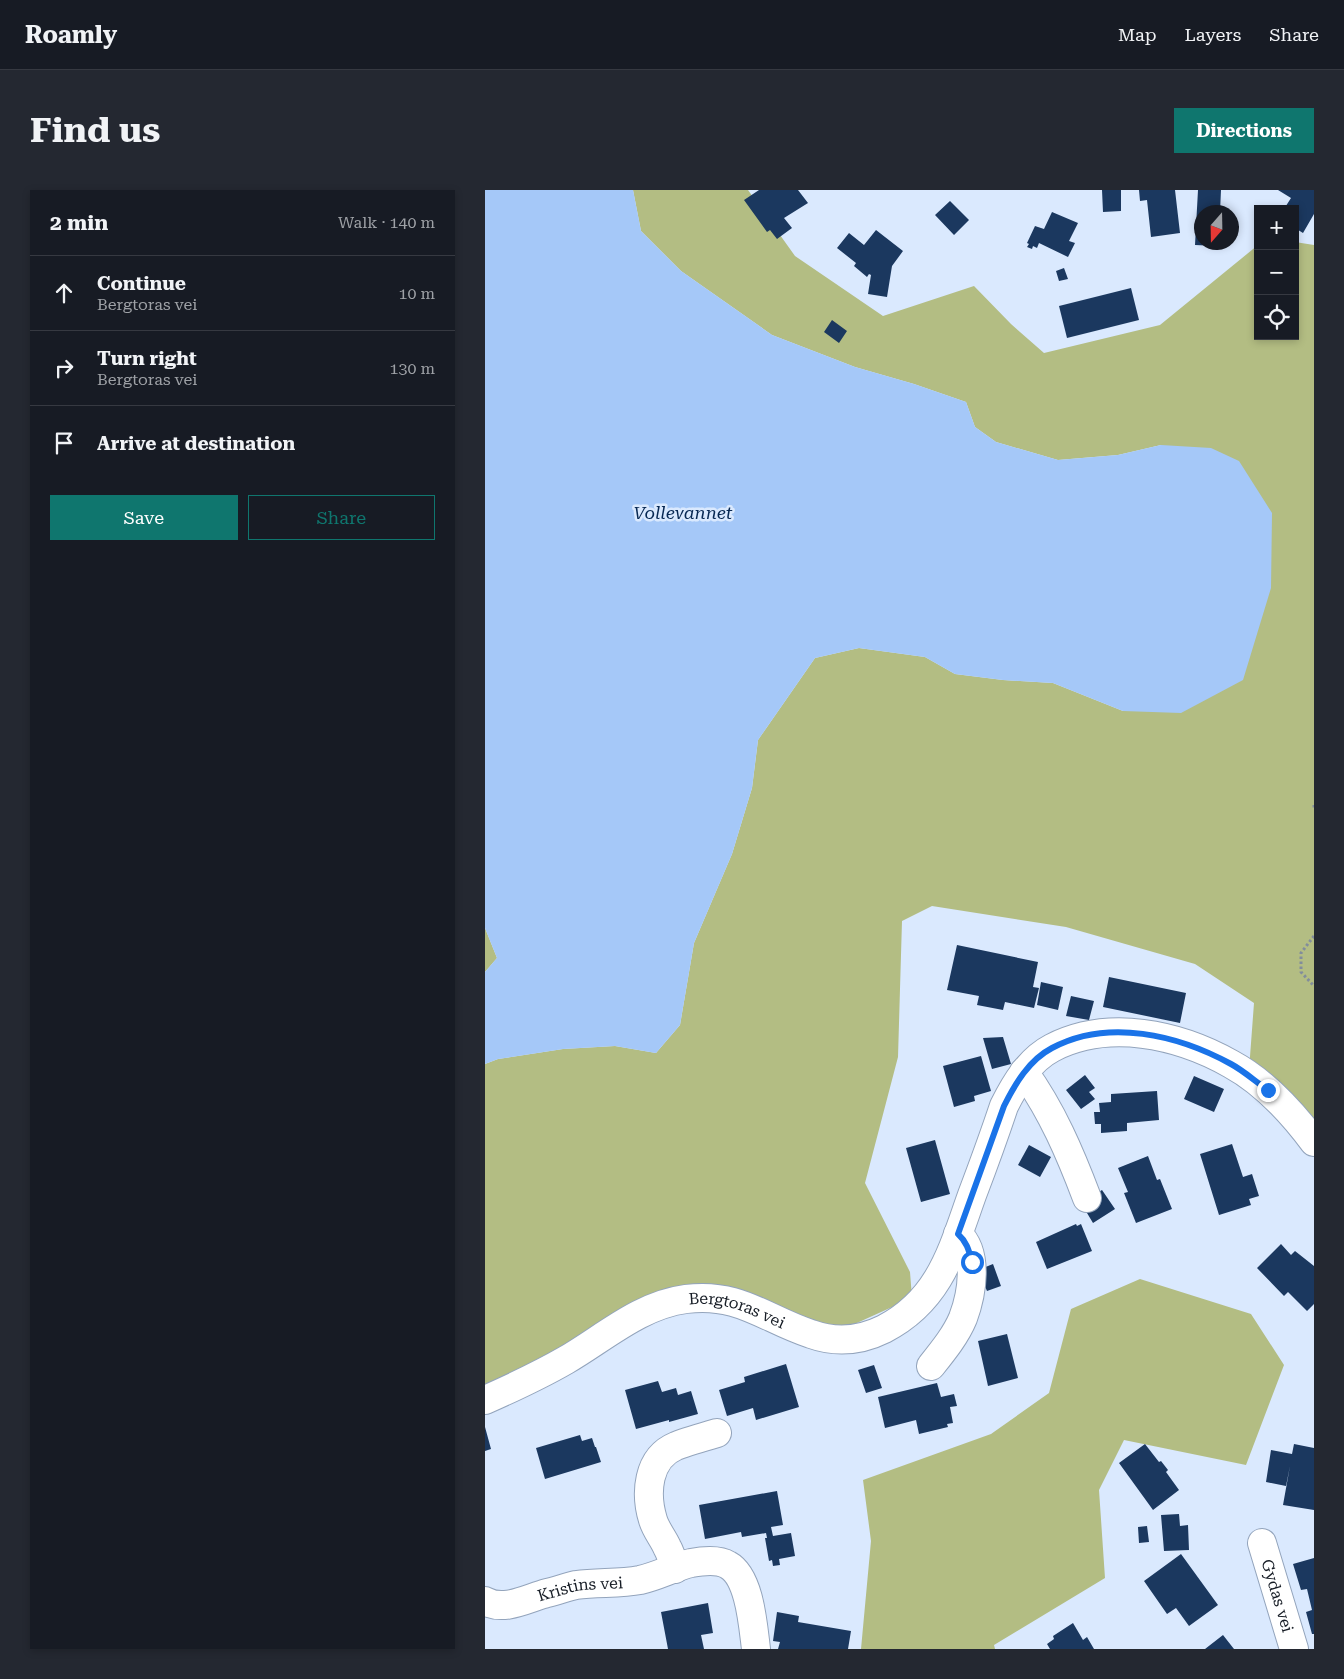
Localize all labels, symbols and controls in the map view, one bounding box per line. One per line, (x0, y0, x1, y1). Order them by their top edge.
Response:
text: Roamly (25, 21, 117, 49)
text: Map (1118, 24, 1157, 45)
text: Layers (1185, 24, 1241, 45)
text: Share (1269, 24, 1319, 45)
button: Directions (1174, 108, 1314, 153)
text: Find us (30, 110, 160, 151)
north arrow (1194, 205, 1239, 250)
map controls (1254, 205, 1299, 340)
button: + (1254, 205, 1299, 250)
text: 2 min (50, 211, 108, 235)
text: Walk · 140 m (338, 213, 435, 232)
button: − (1254, 250, 1299, 295)
text: Continue (97, 272, 186, 295)
icon: ahead (50, 279, 78, 307)
text: 10 m (398, 284, 435, 303)
text: Bergtoras vei (97, 295, 197, 314)
button: locate (1254, 295, 1299, 340)
text: Turn right (97, 347, 197, 370)
icon: right (50, 354, 78, 382)
text: 130 m (389, 359, 435, 378)
text: Bergtoras vei (97, 370, 197, 389)
icon: arrive (50, 429, 78, 457)
text: Arrive at destination (97, 432, 295, 455)
button: Save (50, 495, 238, 540)
button: Share (248, 495, 435, 540)
water label: Vollevannet (633, 502, 733, 523)
route end (1257, 1079, 1280, 1102)
route start (961, 1251, 984, 1274)
street label: Bergtoras vei (688, 1288, 788, 1332)
street label: Gydas vei (1258, 1557, 1298, 1634)
street label: Kristins vei (535, 1573, 623, 1605)

